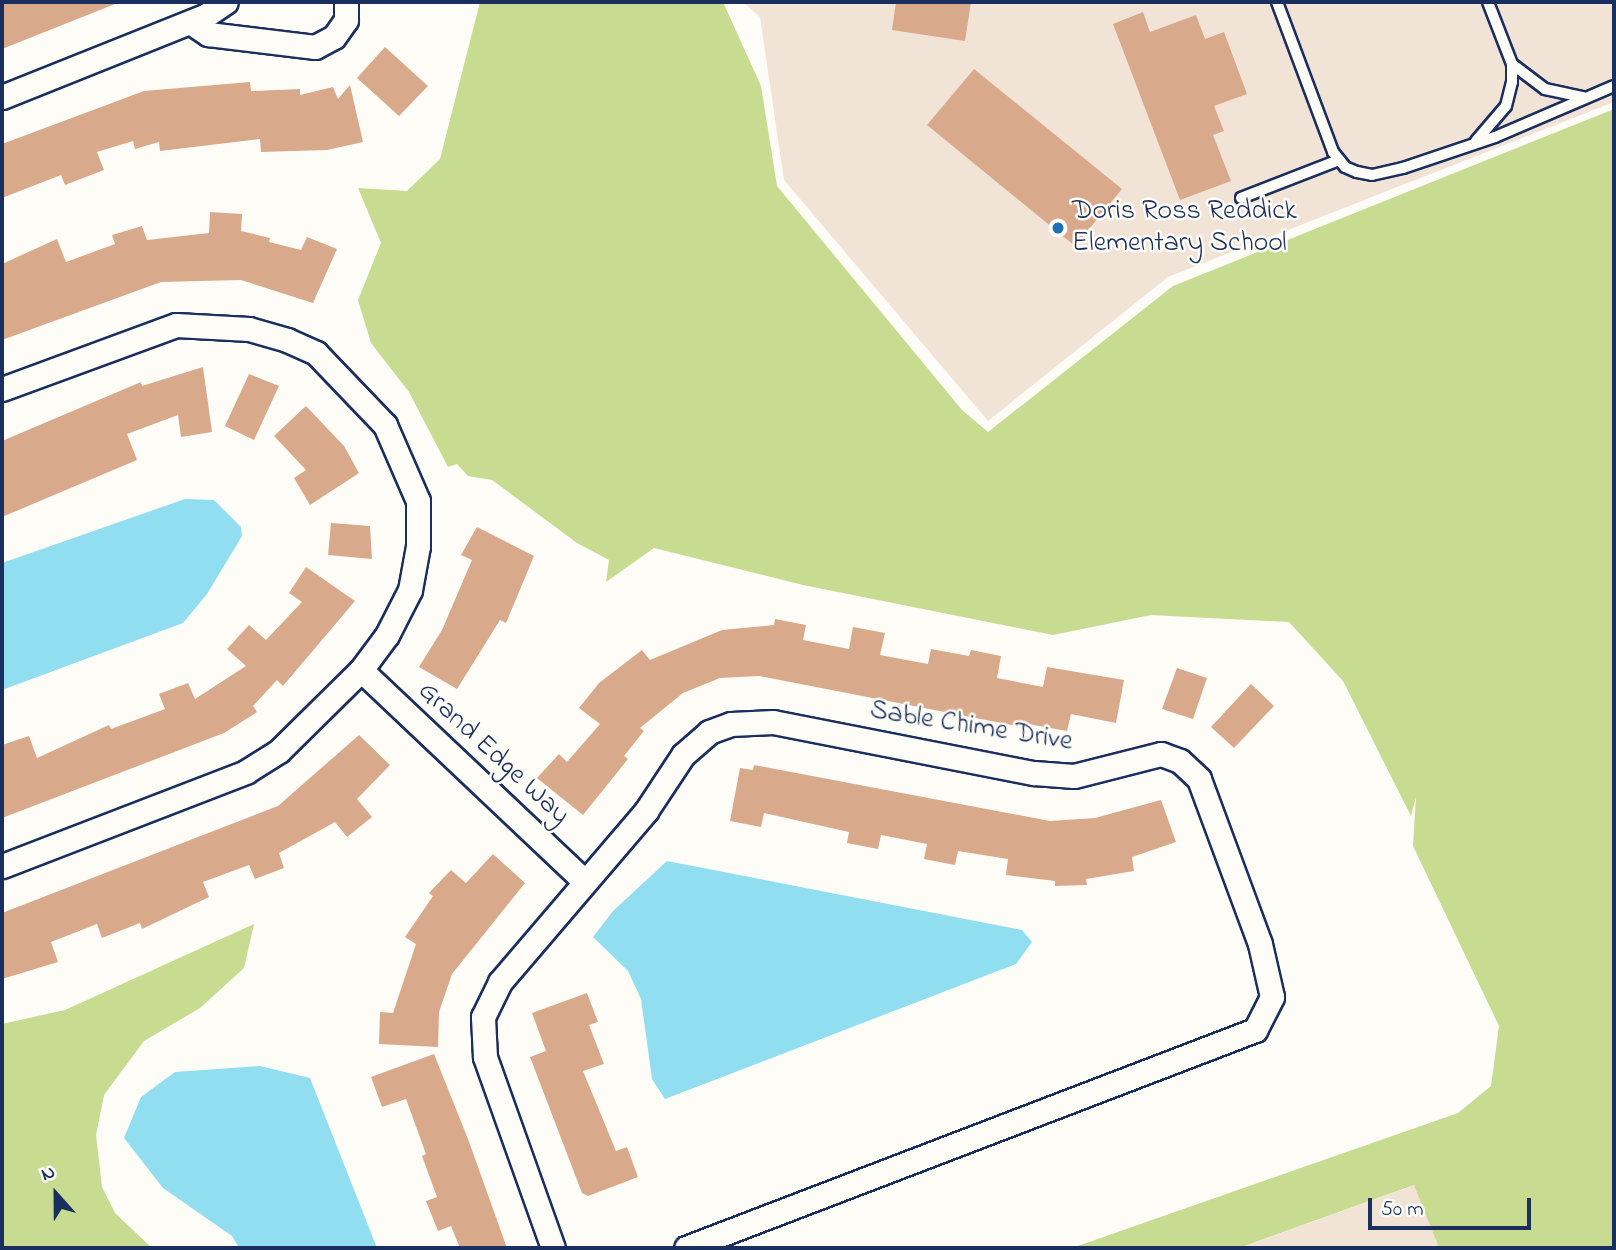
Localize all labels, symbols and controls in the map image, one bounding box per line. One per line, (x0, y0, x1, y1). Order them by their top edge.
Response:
place label: Doris Ross Reddick Elementary School (1072, 195, 1297, 261)
marker: Doris Ross Reddick Elementary School (1050, 220, 1066, 236)
street label: Grand Edge Way (410, 675, 576, 833)
street label: Sable Chime Drive (867, 694, 1075, 760)
north arrow (21, 1159, 91, 1229)
text: N (37, 1159, 59, 1189)
scale bar (1371, 1184, 1534, 1228)
text: 50 m (1381, 1195, 1424, 1225)

